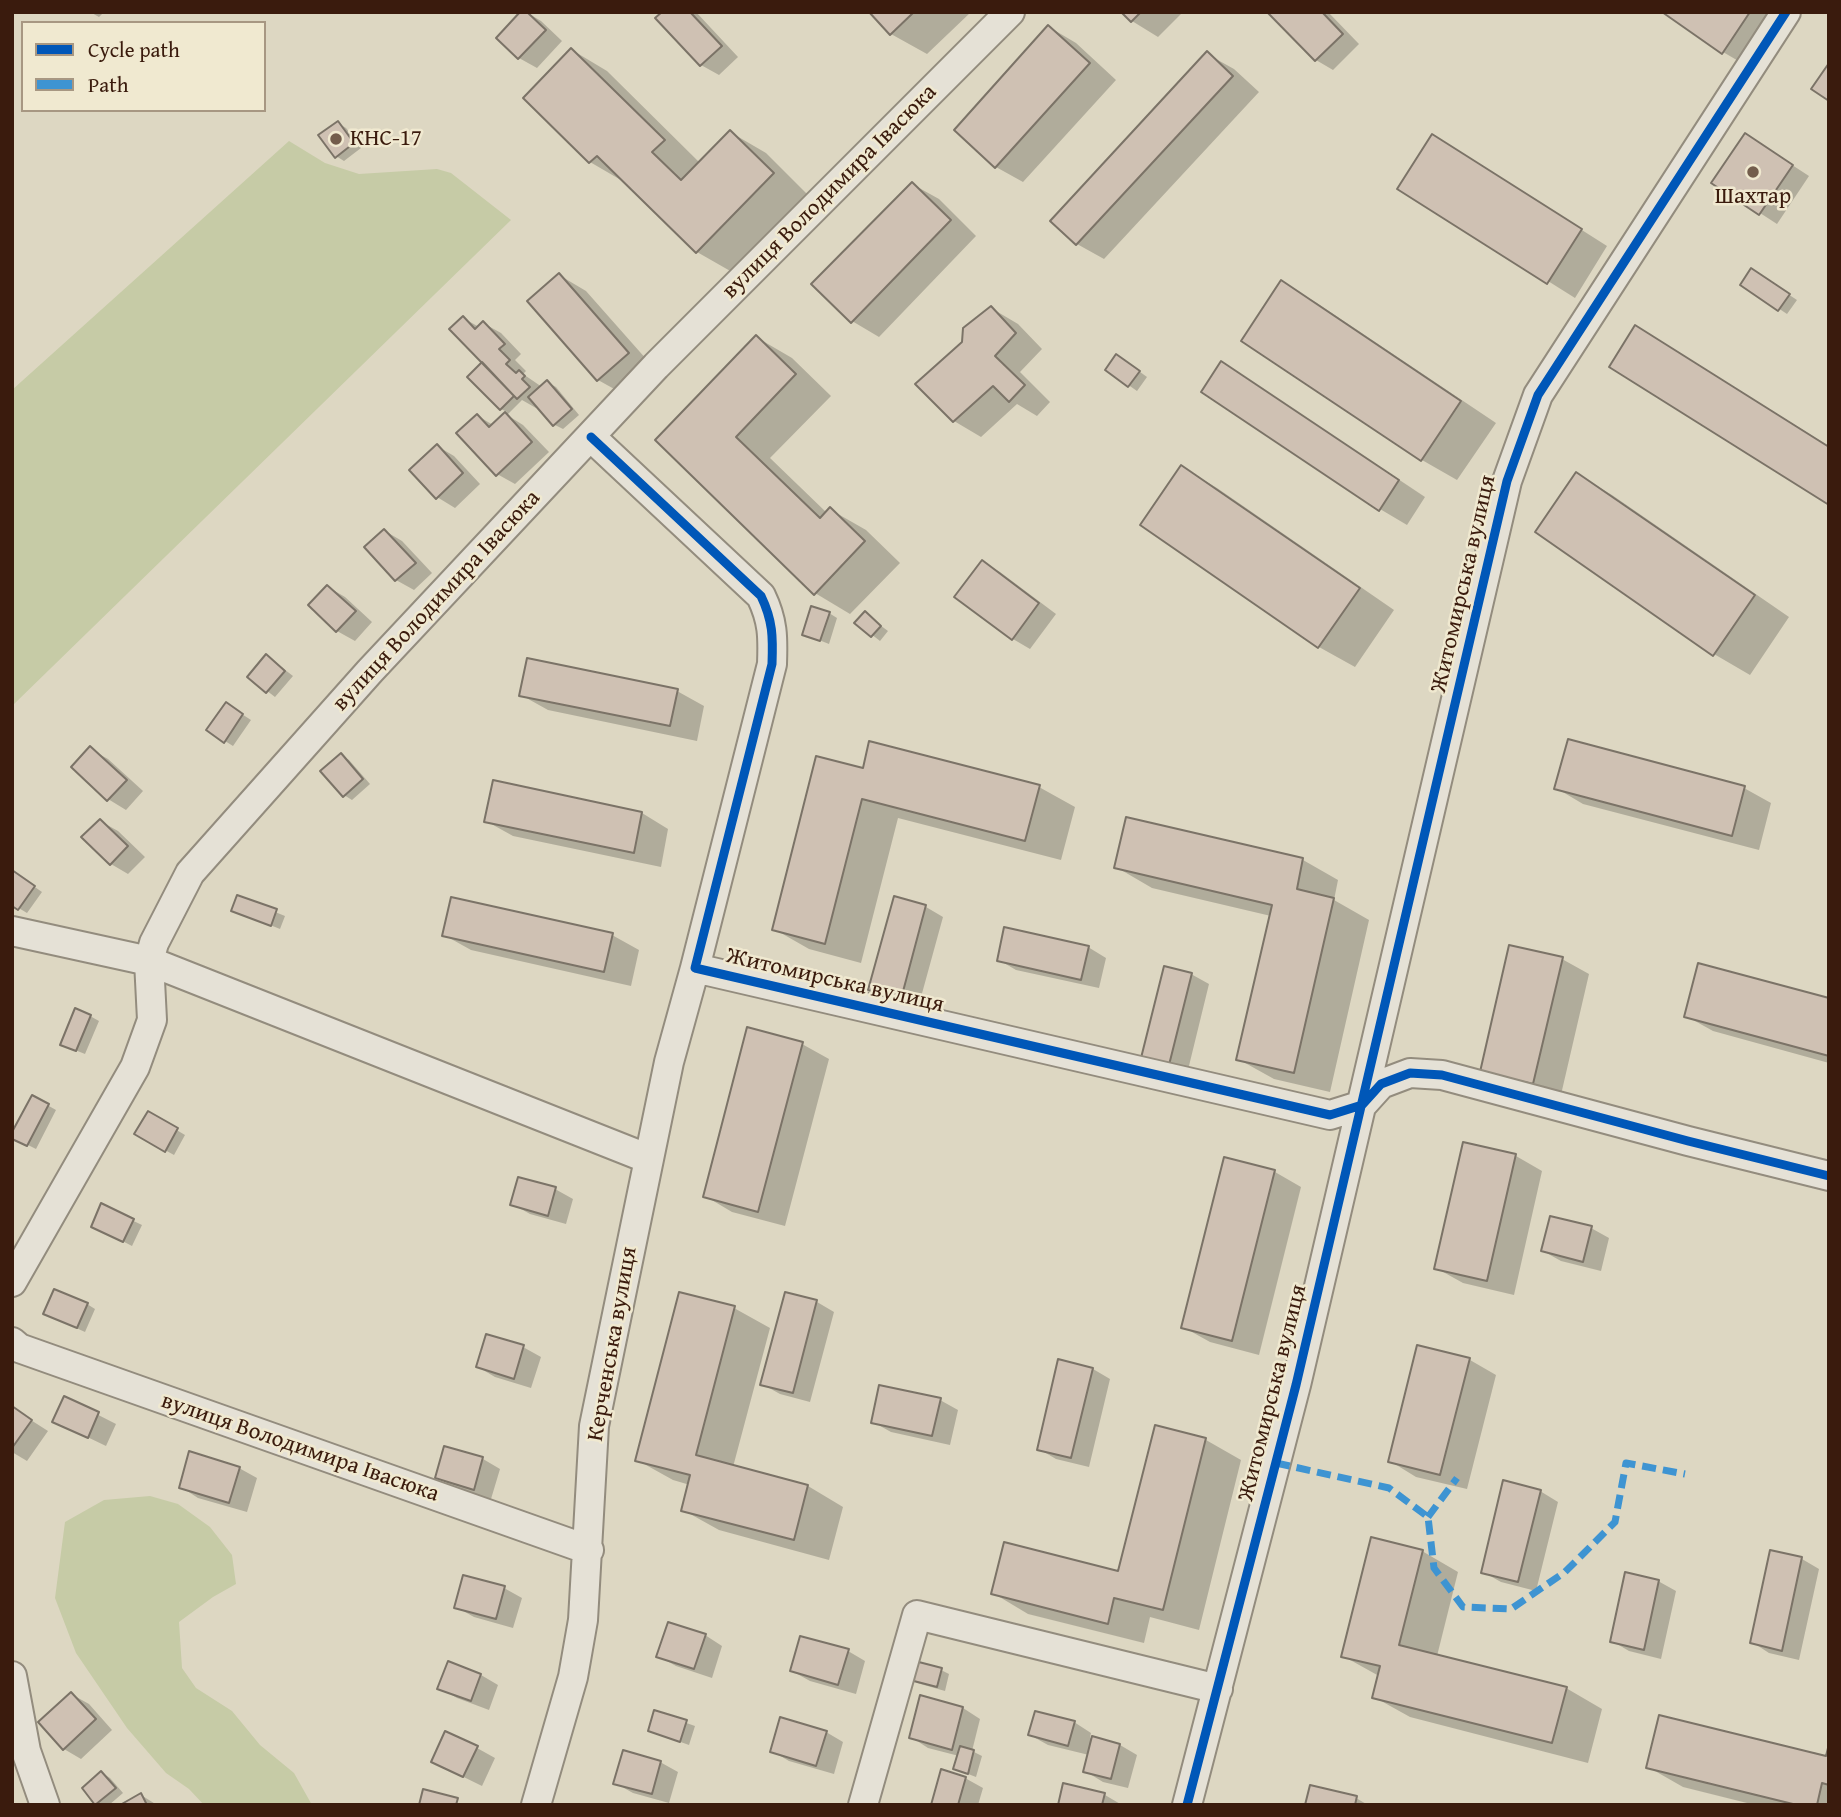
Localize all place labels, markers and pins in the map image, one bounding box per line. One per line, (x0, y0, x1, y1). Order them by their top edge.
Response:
place label: КНС-17 (350, 125, 422, 153)
marker: КНС-17 (328, 131, 344, 147)
marker: Шахтар (1745, 164, 1761, 180)
place label: Шахтар (1715, 183, 1791, 211)

